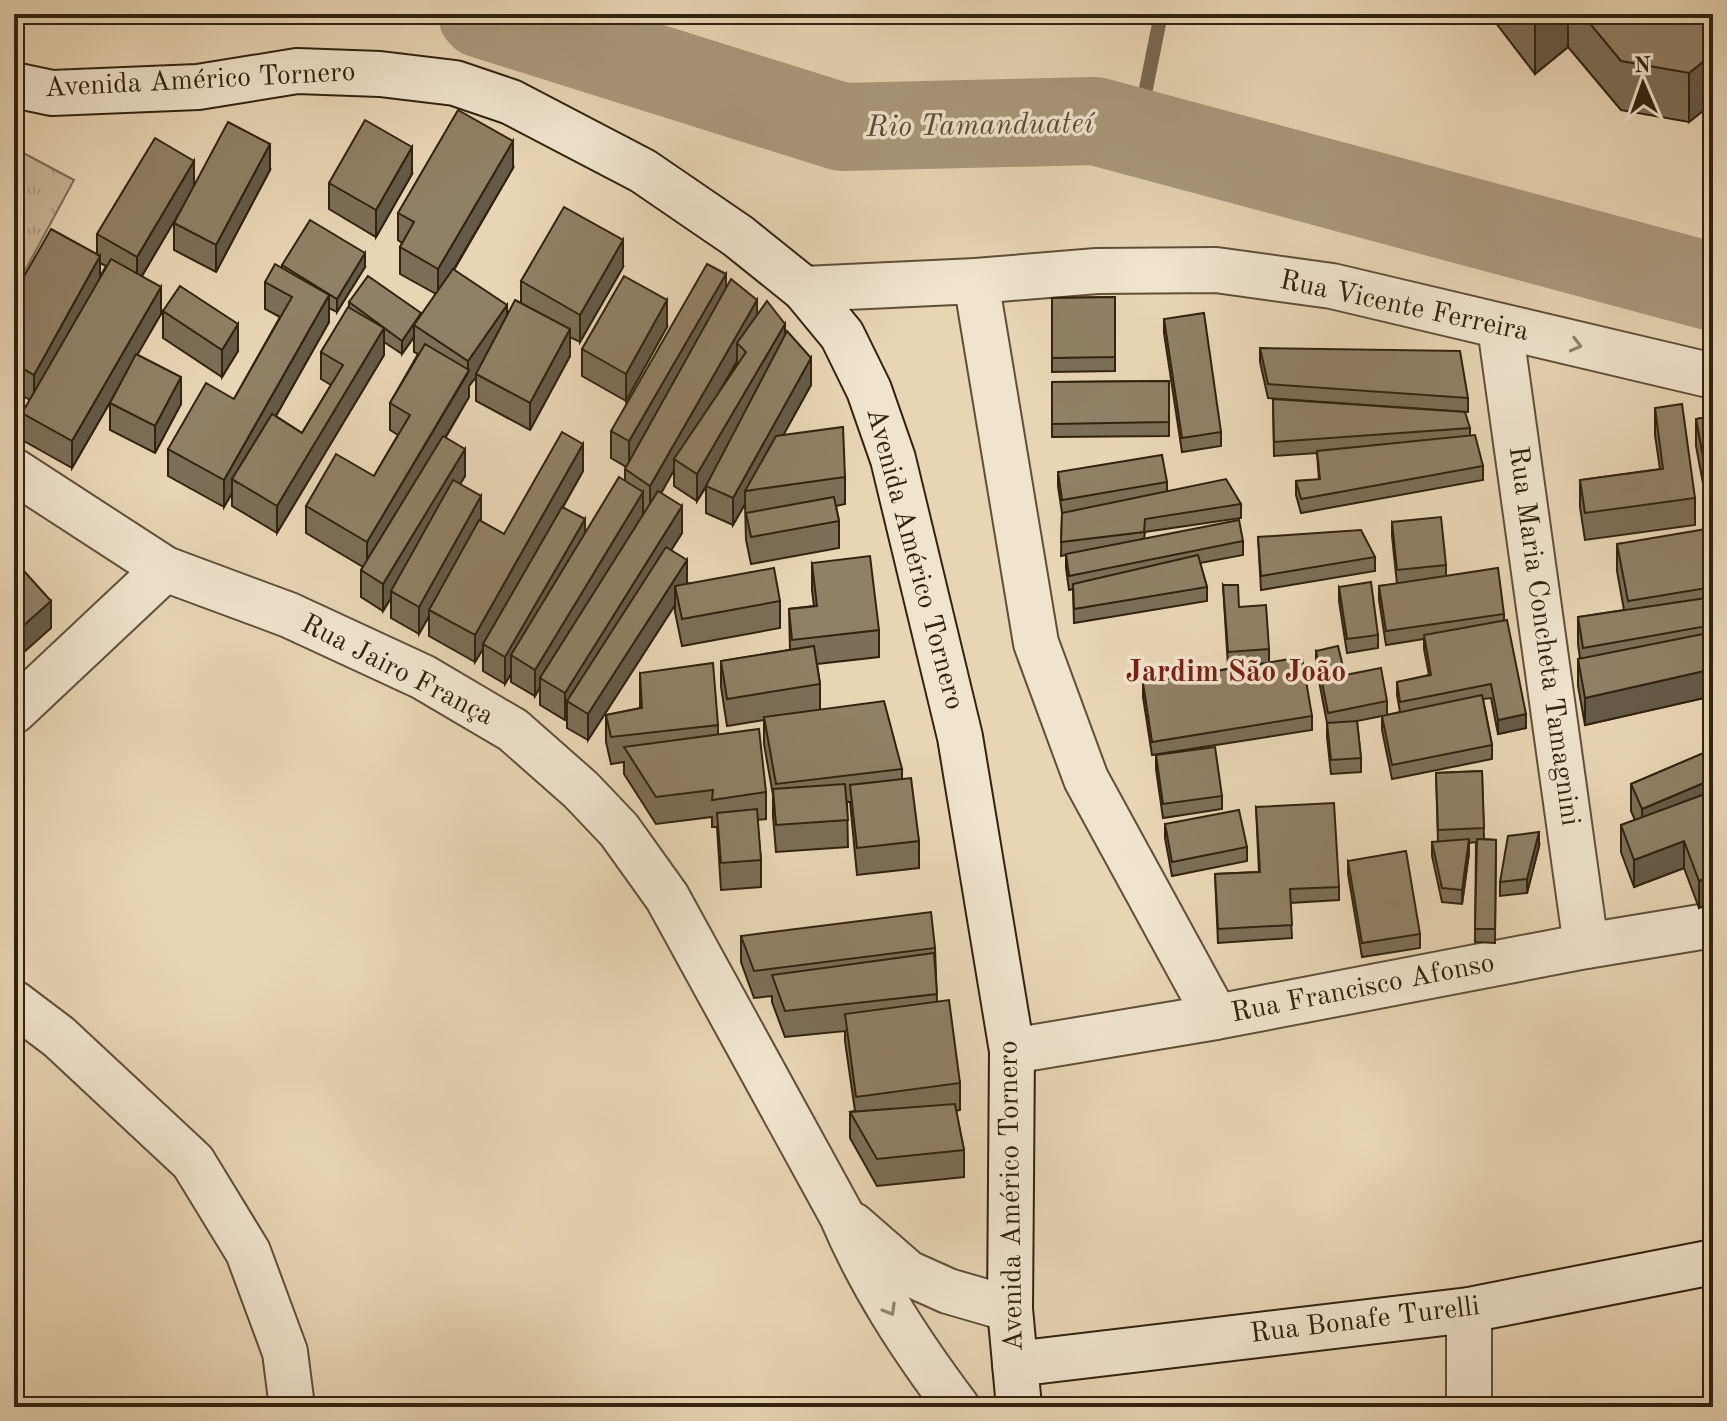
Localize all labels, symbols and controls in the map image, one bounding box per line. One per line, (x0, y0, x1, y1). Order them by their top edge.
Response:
north arrow (1603, 44, 1683, 124)
text: N (1634, 55, 1651, 77)
street label: Avenida Américo Tornero (44, 59, 356, 103)
water label: Rio Tamanduateí (865, 109, 1096, 143)
street label: Rua Vicente Ferreira (1277, 267, 1531, 347)
one-way arrow (1569, 336, 1583, 353)
street label: Avenida Américo Tornero (860, 405, 968, 713)
street label: Rua Maria Concheta Tamagnini (1502, 444, 1584, 828)
street label: Rua Jairo França (296, 610, 498, 732)
district label: Jardim São João (1126, 658, 1346, 688)
street label: Rua Francisco Afonso (1229, 950, 1497, 1028)
street label: Avenida Américo Tornero (995, 1040, 1029, 1352)
street label: Rua Bonafe Turelli (1249, 1293, 1481, 1349)
one-way arrow (880, 1301, 896, 1316)

